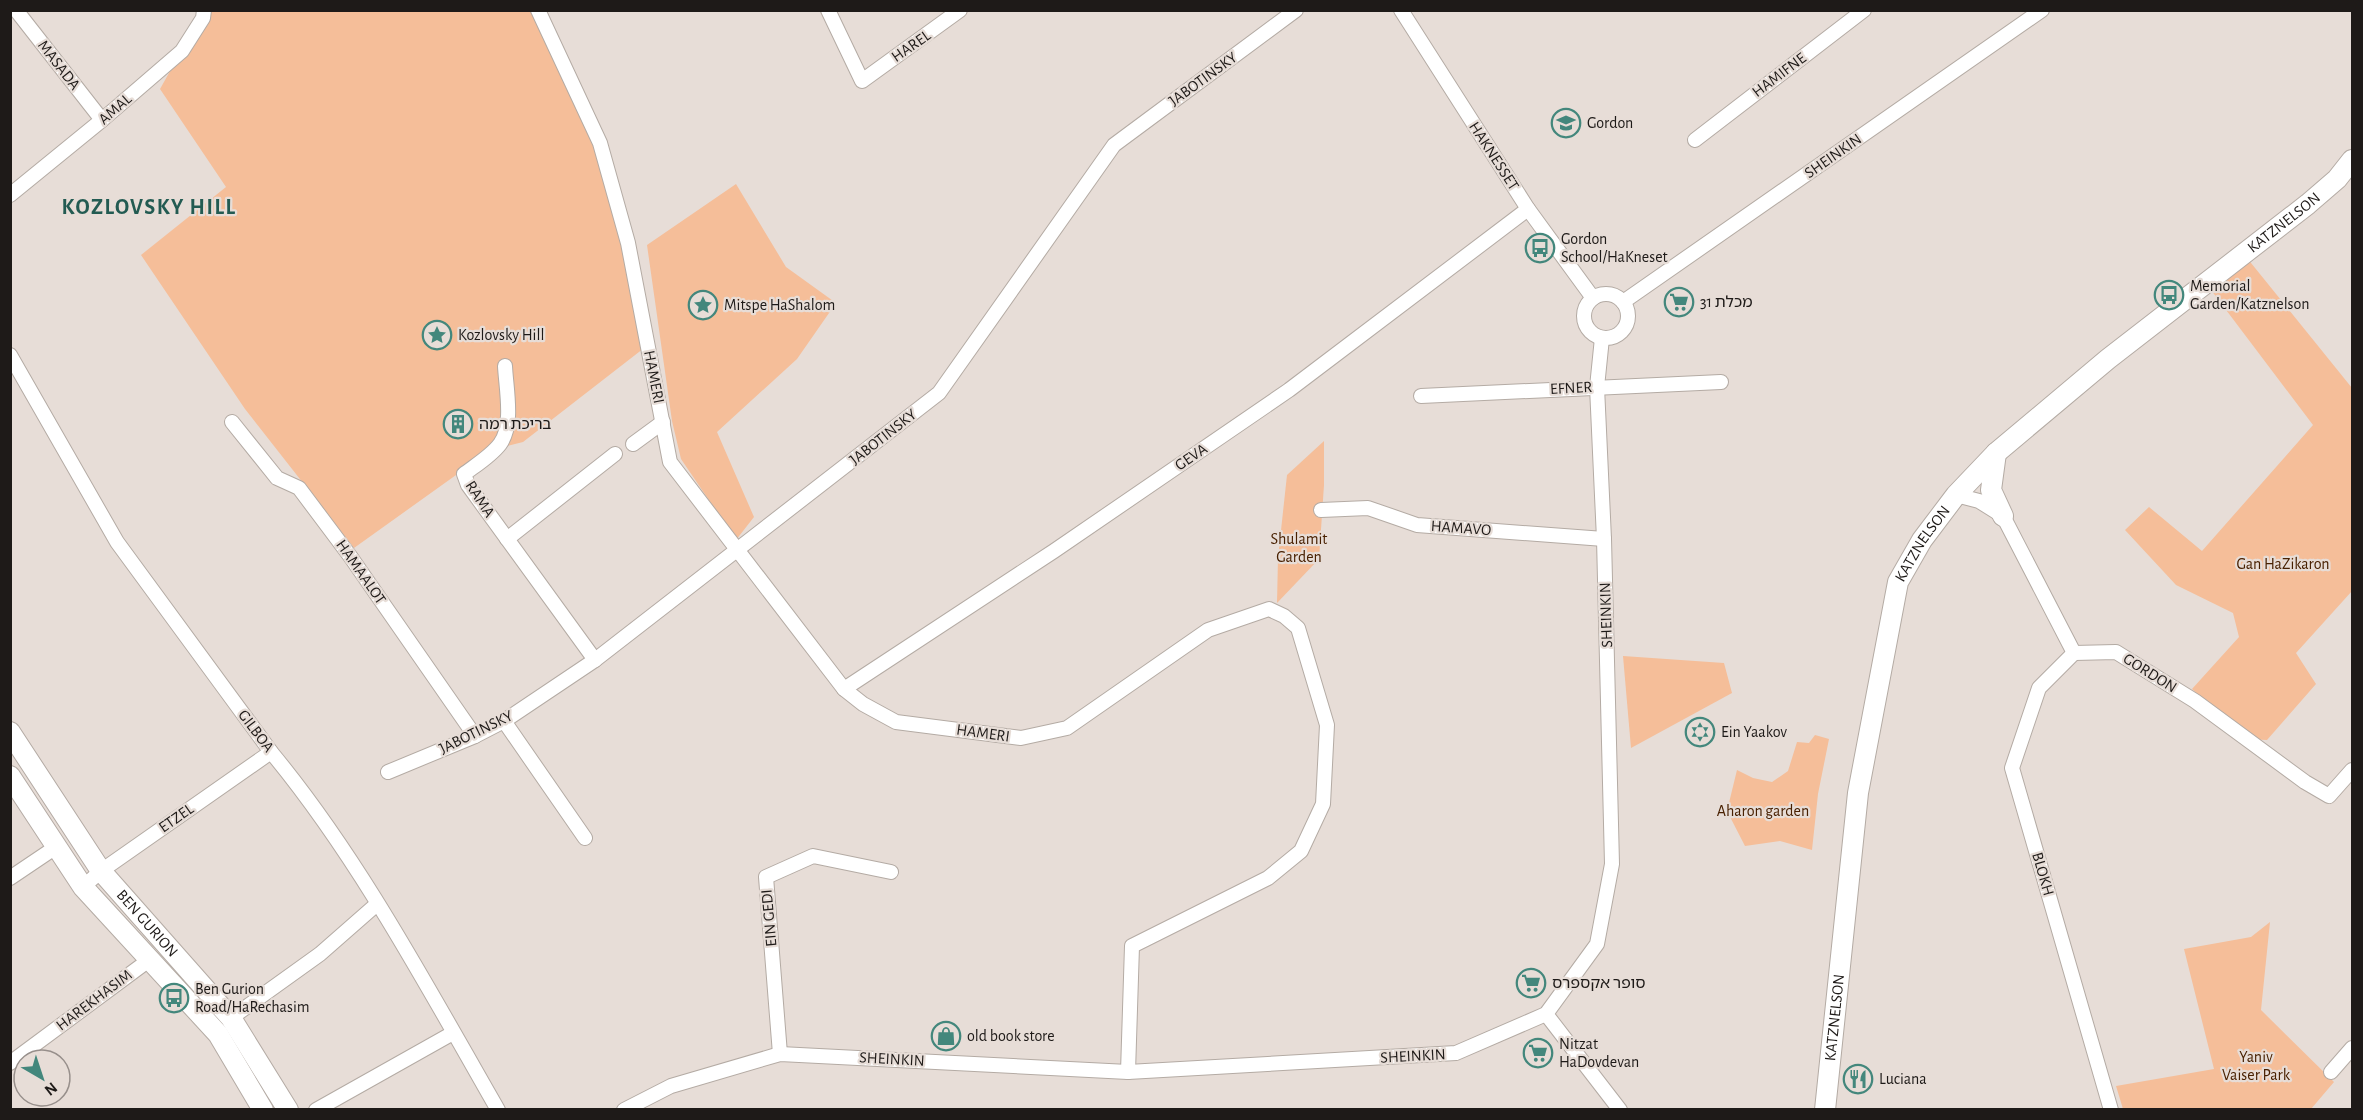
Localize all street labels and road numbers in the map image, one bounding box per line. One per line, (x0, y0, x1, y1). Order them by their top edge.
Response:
street label: HAREL (889, 27, 934, 65)
street label: MASADA (35, 37, 83, 93)
street label: JABOTINSKY (1166, 49, 1241, 109)
street label: HAMIFNE (1749, 50, 1809, 100)
street label: AMAL (95, 90, 135, 127)
street label: HAKNESSET (1466, 119, 1522, 193)
street label: SHEINKIN (1802, 131, 1864, 181)
street label: KATZNELSON (2244, 189, 2323, 256)
street label: HAMERI (641, 349, 667, 405)
street label: EFNER (1550, 379, 1593, 397)
street label: JABOTINSKY (846, 406, 920, 468)
street label: GEVA (1172, 441, 1210, 473)
street label: RAMA (462, 478, 498, 520)
street label: KATZNELSON (1892, 503, 1953, 584)
street label: HAMAVO (1430, 518, 1492, 538)
street label: HAMAALOT (333, 537, 389, 607)
street label: SHEINKIN (1597, 582, 1615, 648)
street label: GORDON (2120, 650, 2180, 696)
street label: GILBOA (235, 707, 277, 755)
street label: JABOTINSKY (436, 707, 516, 757)
street label: HAMERI (955, 721, 1011, 745)
street label: ETZEL (156, 800, 197, 836)
street label: BLOKH (2029, 850, 2057, 898)
street label: BEN GURION (114, 887, 181, 960)
street label: EIN GEDI (759, 889, 779, 947)
street label: HAREKHASIM (53, 966, 135, 1034)
street label: KATZNELSON (1822, 973, 1847, 1062)
street label: SHEINKIN (1380, 1046, 1446, 1066)
street label: SHEINKIN (859, 1049, 925, 1069)

